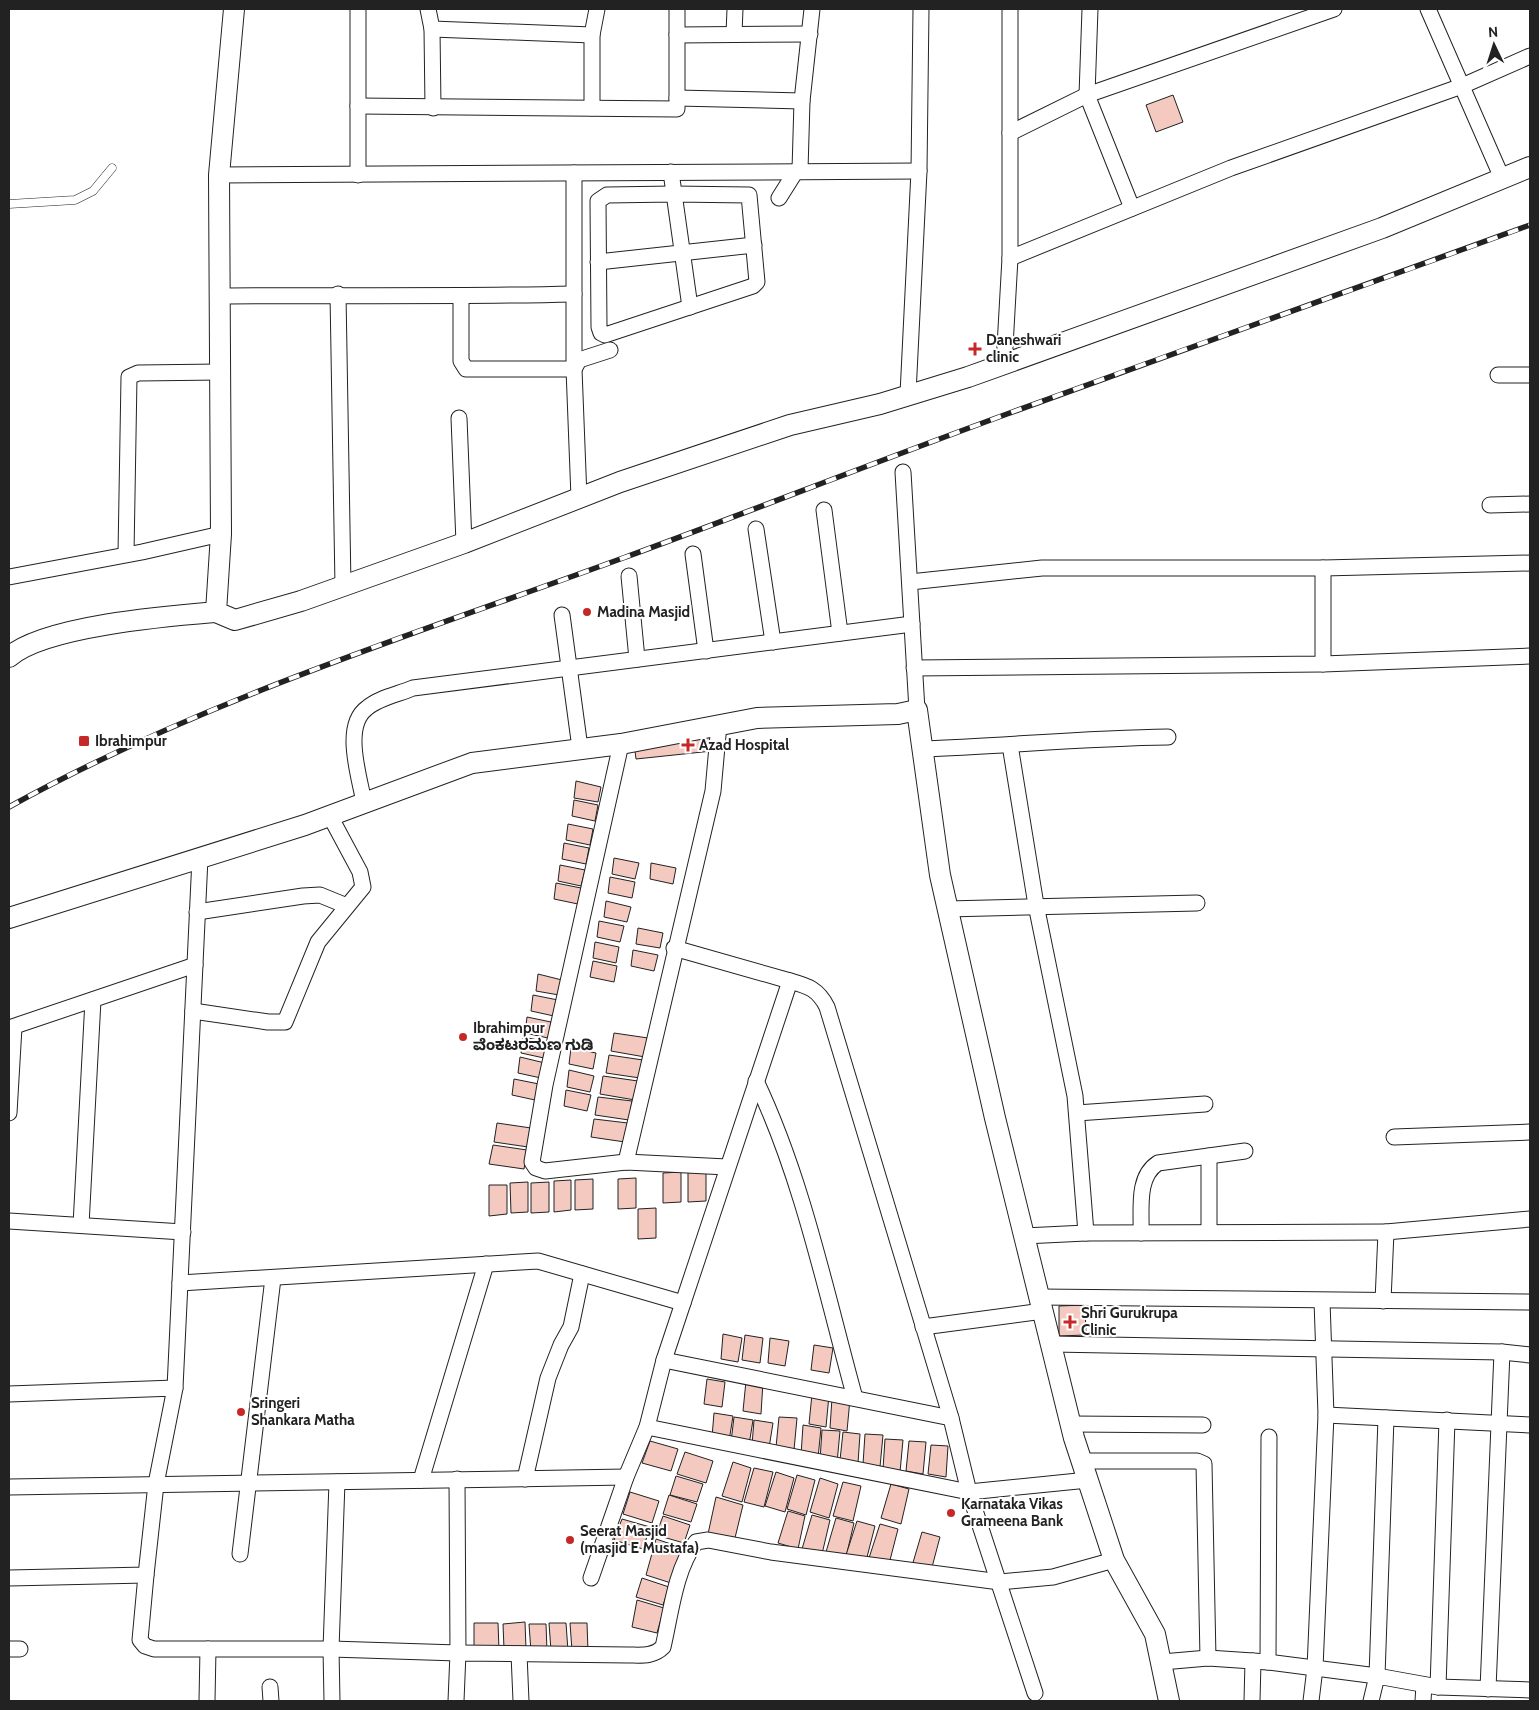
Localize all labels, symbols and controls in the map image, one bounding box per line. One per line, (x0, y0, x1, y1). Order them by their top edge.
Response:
north arrow (1469, 20, 1519, 70)
text: N (1488, 23, 1499, 41)
place label: Daneshwari clinic (986, 331, 1061, 366)
marker: Daneshwari clinic (968, 342, 982, 356)
place label: Madina Masjid (597, 603, 690, 621)
marker: Madina Masjid (581, 606, 593, 618)
place label: Ibrahimpur (95, 732, 167, 750)
marker: Ibrahimpur (77, 734, 91, 748)
place label: Azad Hospital (699, 736, 789, 754)
marker: Azad Hospital (681, 738, 695, 752)
place label: Ibrahimpur ವೆಂಕಟರಮಣ ಗುಡಿ (473, 1019, 594, 1054)
marker: Ibrahimpur ವೆಂಕಟರಮಣ ಗುಡಿ (457, 1031, 469, 1043)
place label: Shri Gurukrupa Clinic (1081, 1304, 1178, 1339)
marker: Shri Gurukrupa Clinic (1063, 1315, 1077, 1329)
place label: Sringeri Shankara Matha (251, 1394, 355, 1429)
marker: Sringeri Shankara Matha (235, 1406, 247, 1418)
place label: Karnataka Vikas Grameena Bank (961, 1495, 1064, 1530)
marker: Karnataka Vikas Grameena Bank (945, 1507, 957, 1519)
place label: Seerat Masjid (masjid E Mustafa) (580, 1522, 699, 1557)
marker: Seerat Masjid (masjid E Mustafa) (564, 1534, 576, 1546)

